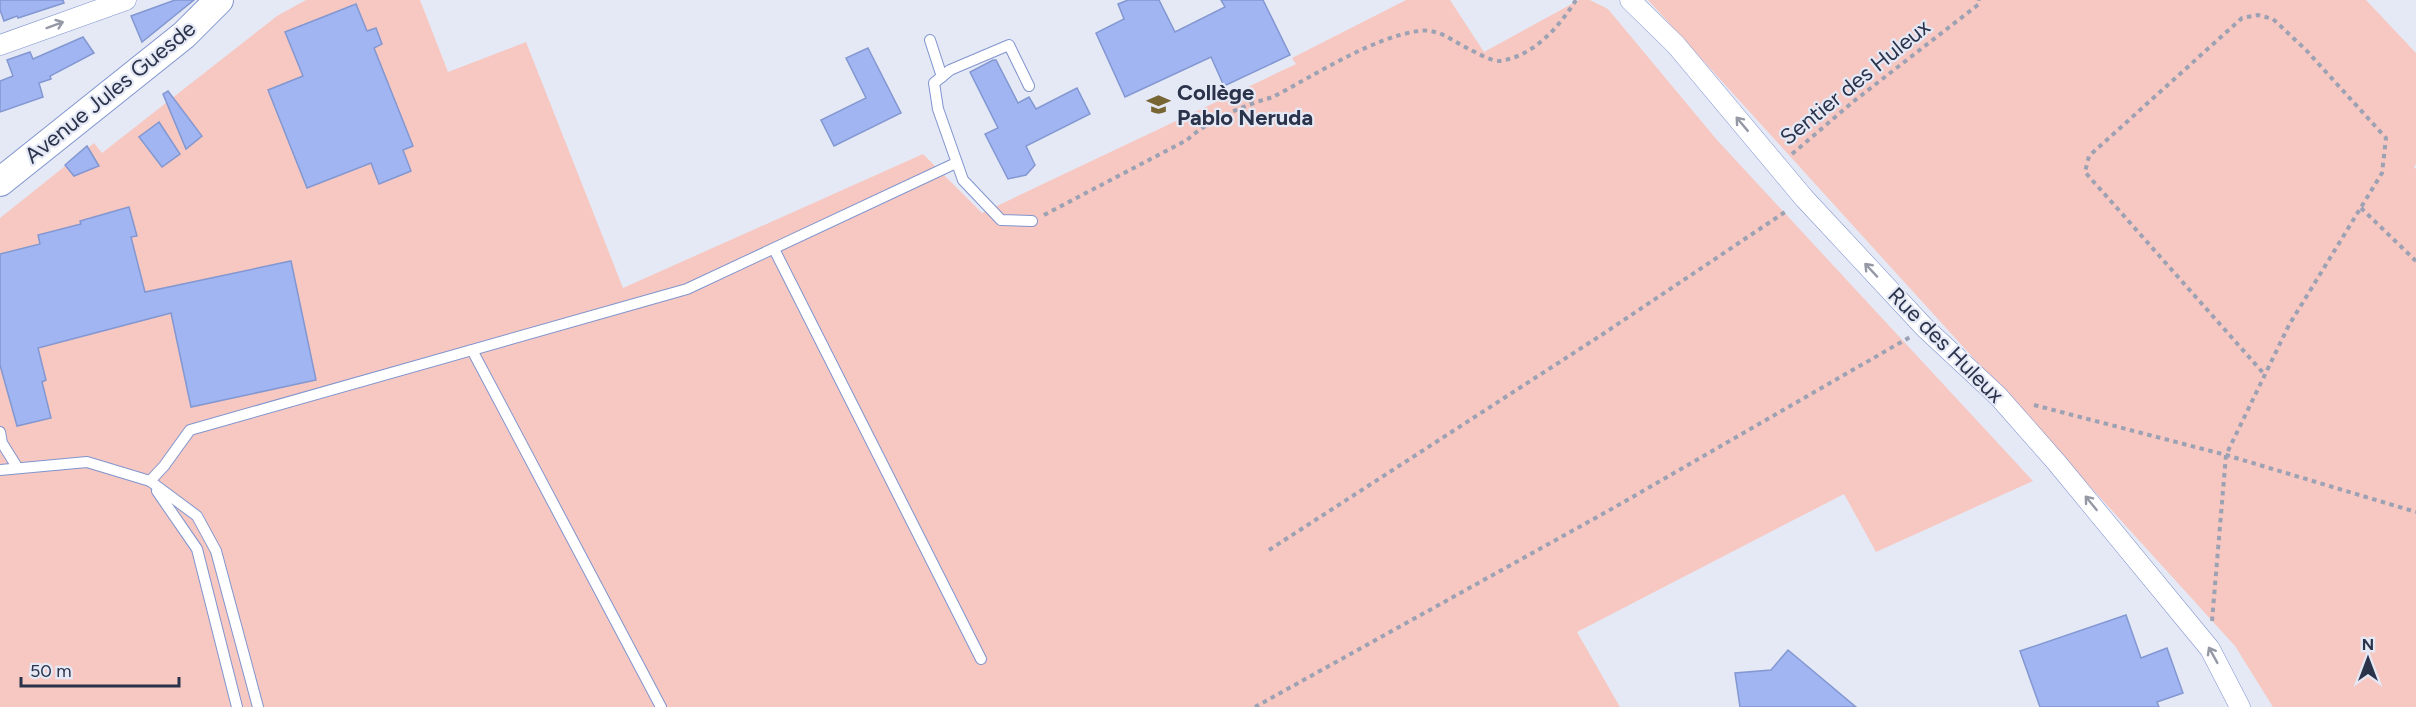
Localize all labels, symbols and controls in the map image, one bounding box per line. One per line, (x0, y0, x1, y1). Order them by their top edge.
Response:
street label: Sentier des Huleux (1775, 13, 1936, 151)
street label: Avenue Jules Guesde (19, 15, 201, 169)
one-way arrow (45, 19, 64, 30)
place label: Collège Pablo Neruda (1177, 79, 1313, 131)
school or university icon: Collège Pablo Neruda (1146, 92, 1172, 118)
one-way arrow (1735, 116, 1748, 132)
one-way arrow (1864, 263, 1878, 278)
street label: Rue des Huleux (1883, 282, 2010, 409)
one-way arrow (2084, 496, 2097, 512)
north arrow (2338, 629, 2398, 689)
text: N (2362, 635, 2374, 654)
one-way arrow (2207, 647, 2219, 664)
scale bar (21, 650, 178, 688)
text: 50 m (30, 660, 72, 682)

